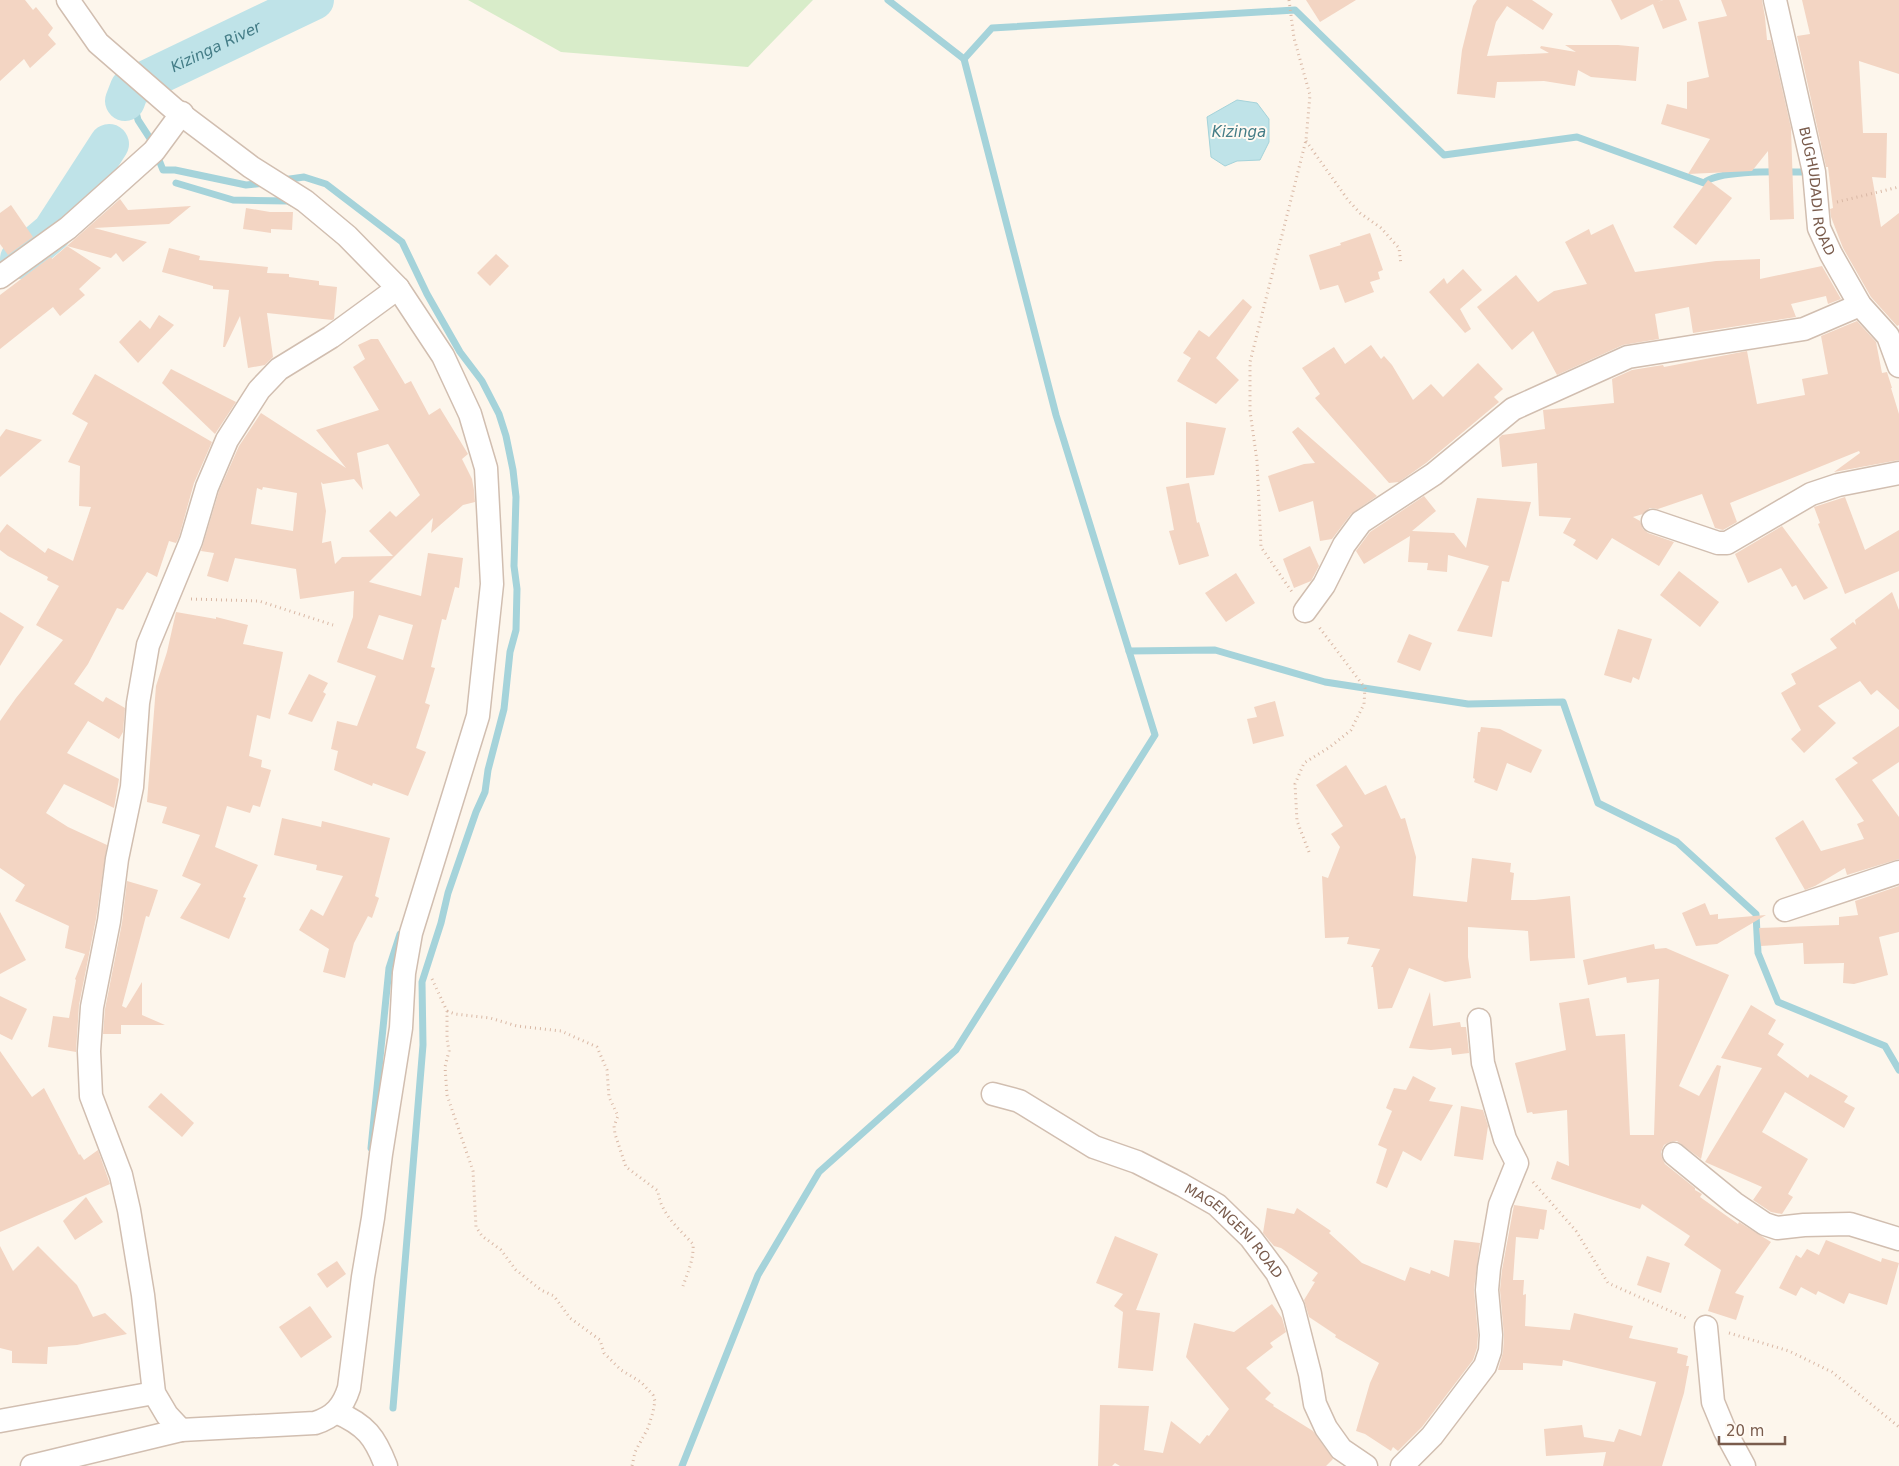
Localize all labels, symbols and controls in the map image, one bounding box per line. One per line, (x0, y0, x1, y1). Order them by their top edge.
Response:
water label: Kizinga River (168, 17, 265, 76)
water label: Kizinga (1212, 123, 1266, 141)
street label: BUGHUDADI ROAD (1796, 125, 1839, 258)
street label: MAGENGENI ROAD (1182, 1180, 1286, 1281)
scale bar (1719, 1414, 1785, 1446)
text: 20 m (1726, 1422, 1764, 1440)

